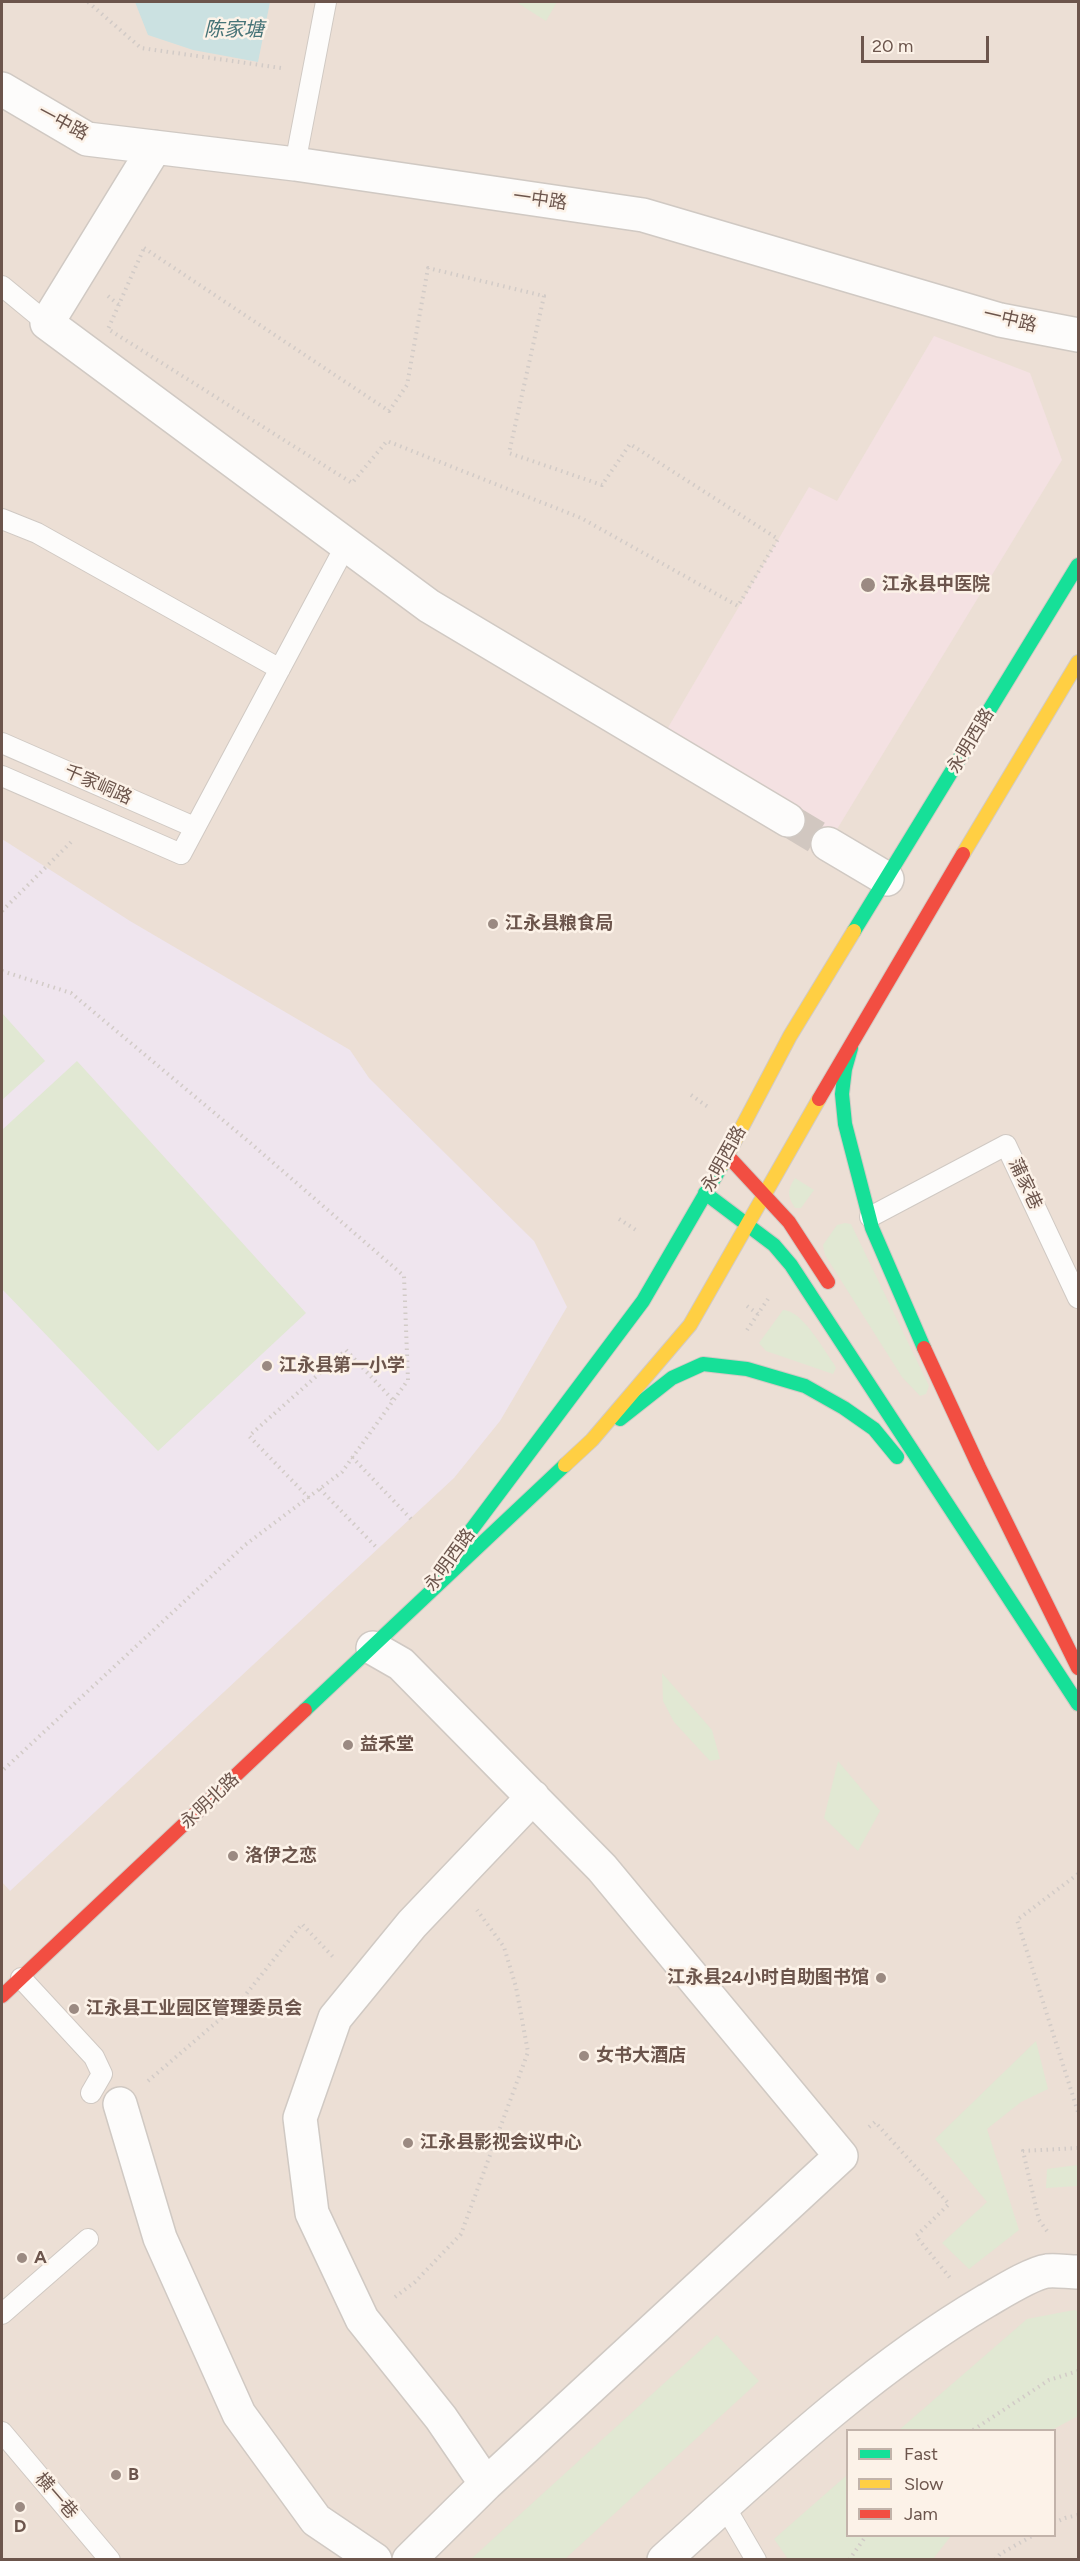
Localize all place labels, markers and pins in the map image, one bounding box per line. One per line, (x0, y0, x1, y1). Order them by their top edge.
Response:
place label: 江永县中医院 (882, 574, 990, 596)
marker: 江永县中医院 (859, 576, 877, 594)
place label: 江永县粮食局 (505, 913, 613, 935)
marker: 江永县粮食局 (486, 917, 500, 931)
place label: 江永县第一小学 (279, 1355, 405, 1377)
marker: 江永县第一小学 (260, 1359, 274, 1373)
place label: 益禾堂 (360, 1734, 414, 1756)
marker: 益禾堂 (341, 1738, 355, 1752)
place label: 洛伊之恋 (245, 1845, 317, 1867)
marker: 洛伊之恋 (226, 1849, 240, 1863)
place label: 江永县24小时自助图书馆 (667, 1967, 869, 1989)
marker: 江永县24小时自助图书馆 (874, 1971, 888, 1985)
place label: 江永县工业园区管理委员会 (86, 1998, 302, 2020)
marker: 江永县工业园区管理委员会 (67, 2002, 81, 2016)
place label: 女书大酒店 (596, 2045, 686, 2067)
marker: 女书大酒店 (577, 2049, 591, 2063)
place label: 江永县影视会议中心 (420, 2132, 582, 2154)
marker: 江永县影视会议中心 (401, 2136, 415, 2150)
place label: A (34, 2247, 47, 2269)
marker: A (15, 2251, 29, 2265)
place label: B (128, 2464, 139, 2486)
marker: B (109, 2468, 123, 2482)
marker: D (13, 2500, 27, 2514)
place label: D (14, 2516, 26, 2538)

